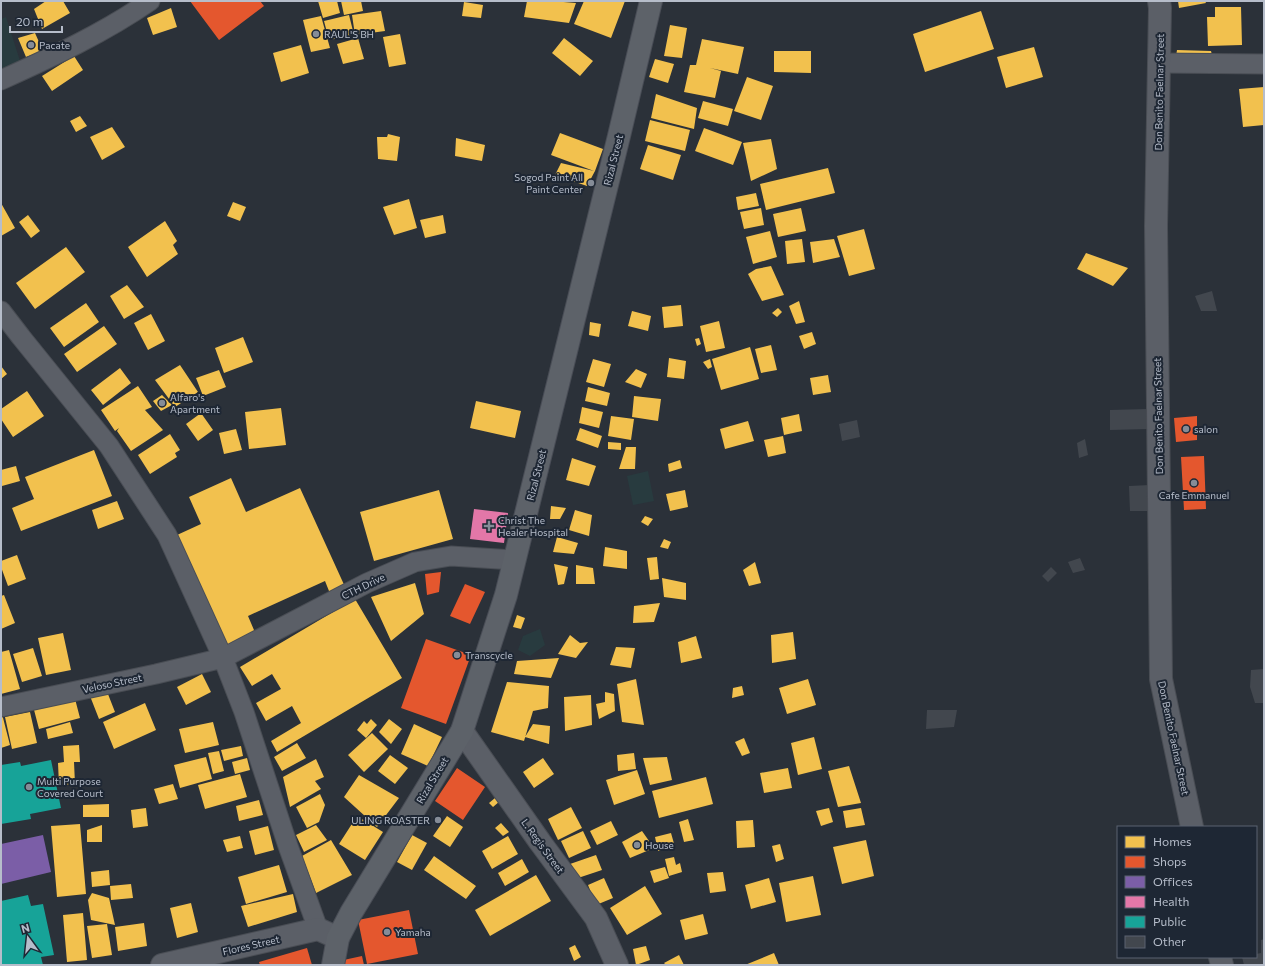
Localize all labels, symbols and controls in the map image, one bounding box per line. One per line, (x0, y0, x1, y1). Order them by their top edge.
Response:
scale bar (10, 8, 62, 34)
text: 20 m (16, 14, 43, 28)
place label: RAUL'S BH (324, 28, 374, 40)
marker: RAUL'S BH (311, 29, 321, 39)
street label: Don Benito Faelnar Street (1152, 34, 1166, 150)
place label: Pacate (39, 39, 70, 51)
marker: Pacate (26, 40, 36, 50)
street label: Rizal Street (601, 133, 625, 187)
place label: Sogod Paint All Paint Center (514, 171, 583, 195)
marker: Sogod Paint All Paint Center (586, 178, 596, 188)
street label: Don Benito Faelnar Street (1151, 358, 1165, 474)
place label: Alfaro's Apartment (170, 391, 220, 415)
marker: Alfaro's Apartment (157, 398, 167, 408)
place label: salon (1194, 423, 1218, 435)
marker: salon (1181, 424, 1191, 434)
street label: Rizal Street (524, 448, 548, 502)
marker: Cafe Emmanuel (1189, 478, 1199, 488)
place label: Cafe Emmanuel (1159, 489, 1229, 501)
place label: Christ The Healer Hospital (498, 514, 568, 538)
marker: Christ The Healer Hospital (483, 520, 495, 532)
street label: CTH Drive (339, 570, 387, 602)
place label: Transcycle (465, 649, 513, 661)
marker: Transcycle (452, 650, 462, 660)
street label: Veloso Street (81, 671, 143, 695)
street label: Don Benito Faelnar Street (1156, 680, 1192, 796)
street label: Rizal Street (413, 755, 451, 805)
place label: Multi Purpose Covered Court (37, 775, 103, 799)
marker: Multi Purpose Covered Court (24, 782, 34, 792)
place label: ULING ROASTER (351, 814, 430, 826)
marker: ULING ROASTER (433, 815, 443, 825)
street label: L. Regis Street (519, 816, 567, 876)
legend (1117, 826, 1257, 958)
text: Homes (1153, 834, 1191, 848)
place label: House (645, 839, 674, 851)
marker: House (632, 840, 642, 850)
text: Shops (1153, 854, 1187, 868)
text: Offices (1153, 874, 1193, 888)
text: Health (1153, 894, 1189, 908)
text: Public (1153, 914, 1186, 928)
north arrow (8, 918, 48, 958)
text: N (20, 921, 31, 935)
place label: Yamaha (395, 926, 431, 938)
marker: Yamaha (382, 927, 392, 937)
street label: Flores Street (221, 933, 281, 957)
text: Other (1153, 934, 1186, 948)

